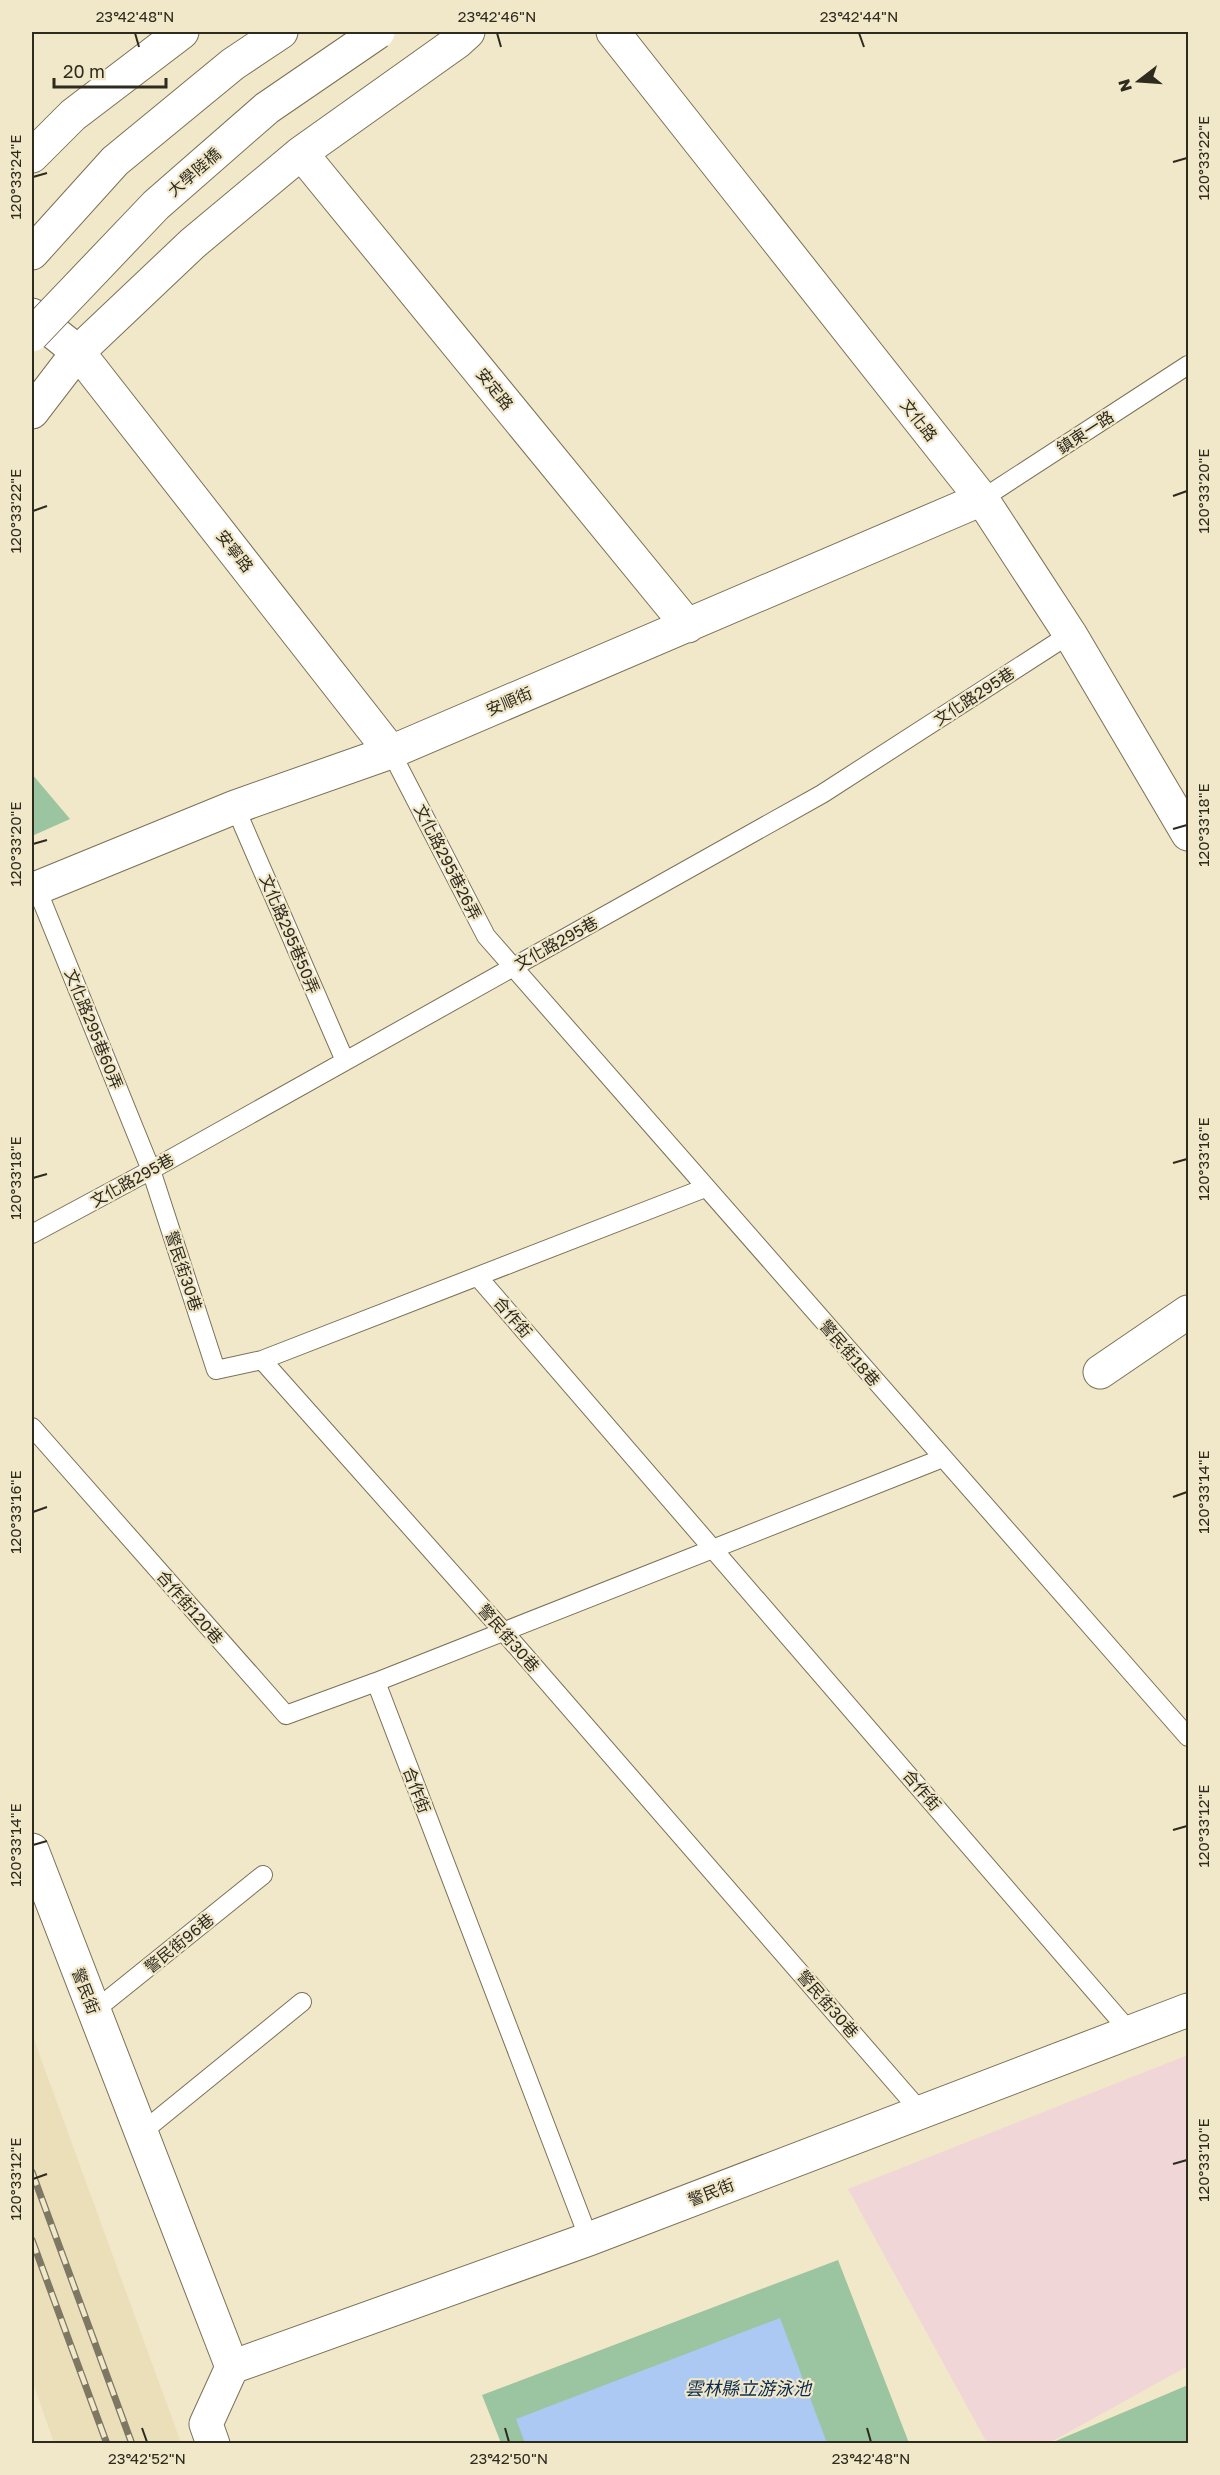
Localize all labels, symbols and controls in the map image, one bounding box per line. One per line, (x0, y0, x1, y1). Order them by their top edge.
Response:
text: 23°42'48"N (96, 7, 174, 25)
text: 23°42'46"N (458, 7, 536, 25)
text: 23°42'44"N (820, 7, 898, 25)
scale bar (54, 51, 166, 89)
north arrow (1109, 51, 1169, 111)
text: 20 m (63, 60, 105, 82)
text: N (1113, 77, 1136, 94)
text: 120°33'22"E (1194, 116, 1212, 200)
text: 120°33'24"E (6, 135, 24, 219)
street label: 大學陸橋 (163, 143, 225, 201)
street label: 安定路 (472, 364, 518, 414)
street label: 文化路 (896, 395, 942, 445)
street label: 鎮東一路 (1053, 406, 1117, 458)
text: 120°33'20"E (1194, 449, 1212, 533)
text: 120°33'22"E (6, 469, 24, 553)
street label: 安寧路 (212, 526, 258, 576)
street label: 文化路295巷 (930, 662, 1018, 730)
street label: 安順街 (483, 682, 535, 720)
text: 120°33'18"E (1194, 783, 1212, 867)
street label: 文化路295巷26弄 (410, 801, 486, 923)
text: 120°33'20"E (6, 802, 24, 886)
street label: 文化路295巷50弄 (256, 871, 324, 997)
street label: 文化路295巷 (511, 912, 601, 974)
street label: 文化路295巷60弄 (61, 966, 127, 1092)
text: 120°33'16"E (1194, 1117, 1212, 1201)
text: 120°33'18"E (6, 1136, 24, 1220)
street label: 文化路295巷 (87, 1149, 177, 1211)
street label: 警民街30巷 (162, 1228, 206, 1314)
street label: 合作街 (490, 1292, 536, 1342)
street label: 警民街18巷 (816, 1316, 884, 1390)
text: 120°33'14"E (1194, 1450, 1212, 1534)
text: 120°33'16"E (6, 1470, 24, 1554)
street label: 合作街120巷 (153, 1566, 227, 1648)
street label: 警民街30巷 (474, 1600, 544, 1676)
street label: 合作街 (399, 1764, 435, 1816)
street label: 合作街 (899, 1765, 945, 1815)
text: 120°33'12"E (1194, 1785, 1212, 1867)
text: 120°33'14"E (6, 1803, 24, 1887)
street label: 警民街96巷 (140, 1909, 218, 1977)
street label: 警民街 (68, 1965, 104, 2017)
street label: 警民街30巷 (793, 1966, 863, 2042)
text: 120°33'10"E (1194, 2118, 1212, 2202)
text: 120°33'12"E (6, 2138, 24, 2220)
street label: 警民街 (685, 2174, 737, 2210)
water label: 雲林縣立游泳池 (685, 2377, 813, 2399)
text: 23°42'52"N (108, 2449, 186, 2467)
text: 23°42'50"N (470, 2449, 548, 2467)
text: 23°42'48"N (832, 2449, 910, 2467)

